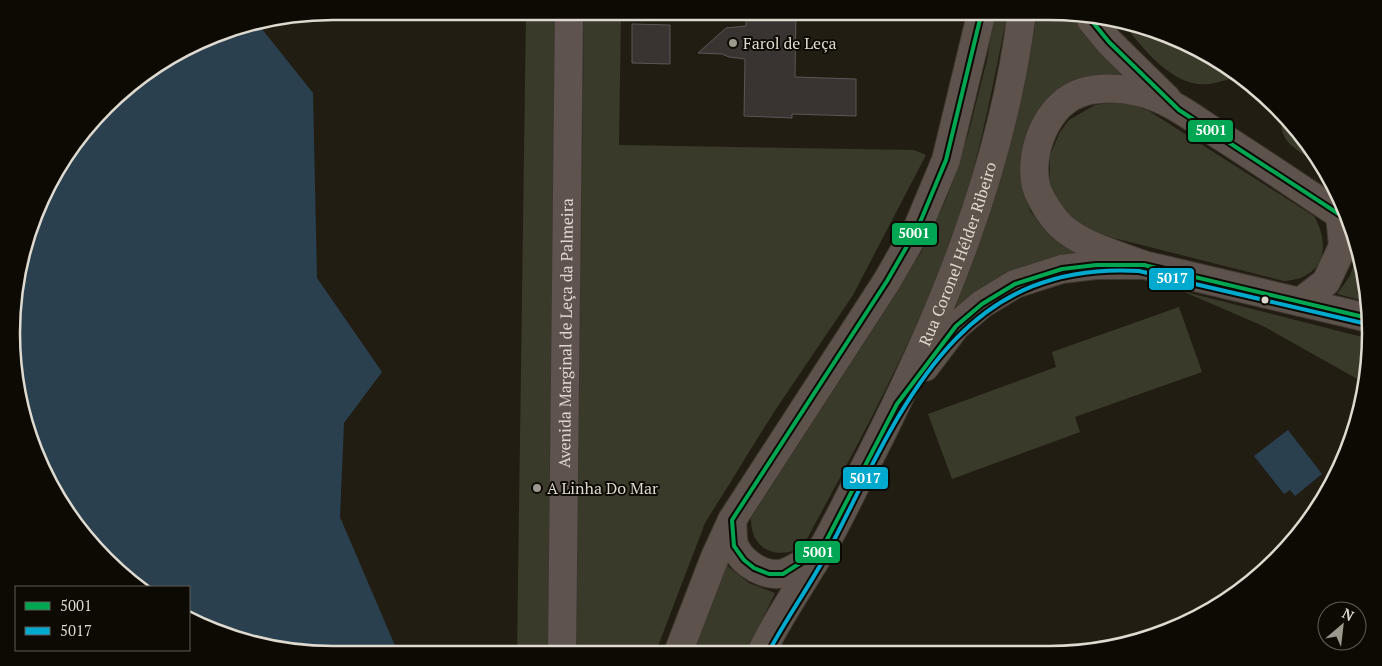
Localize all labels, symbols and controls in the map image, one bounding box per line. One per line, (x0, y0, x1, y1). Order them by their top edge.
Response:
place label: Farol de Leça (743, 32, 837, 54)
marker: Farol de Leça (727, 37, 739, 49)
line badge: 5001 (1187, 119, 1234, 143)
text: 5001 (1195, 120, 1227, 139)
street label: Rua Coronel Hélder Ribeiro (913, 159, 1001, 349)
street label: Avenida Marginal de Leça da Palmeira (553, 198, 578, 468)
line badge: 5001 (891, 222, 938, 246)
text: 5001 (898, 223, 930, 242)
line badge: 5017 (1148, 267, 1195, 291)
text: 5017 (1156, 268, 1188, 287)
unlabelled marker (1260, 295, 1270, 305)
line badge: 5017 (842, 466, 889, 490)
text: 5017 (849, 468, 881, 487)
place label: A Linha Do Mar (547, 477, 659, 499)
marker: A Linha Do Mar (531, 482, 543, 494)
line badge: 5001 (794, 540, 841, 564)
text: 5001 (802, 542, 834, 561)
legend (15, 586, 190, 651)
text: 5001 (60, 595, 92, 615)
north arrow (1317, 601, 1367, 651)
text: N (1339, 603, 1358, 625)
text: 5017 (60, 620, 92, 640)

